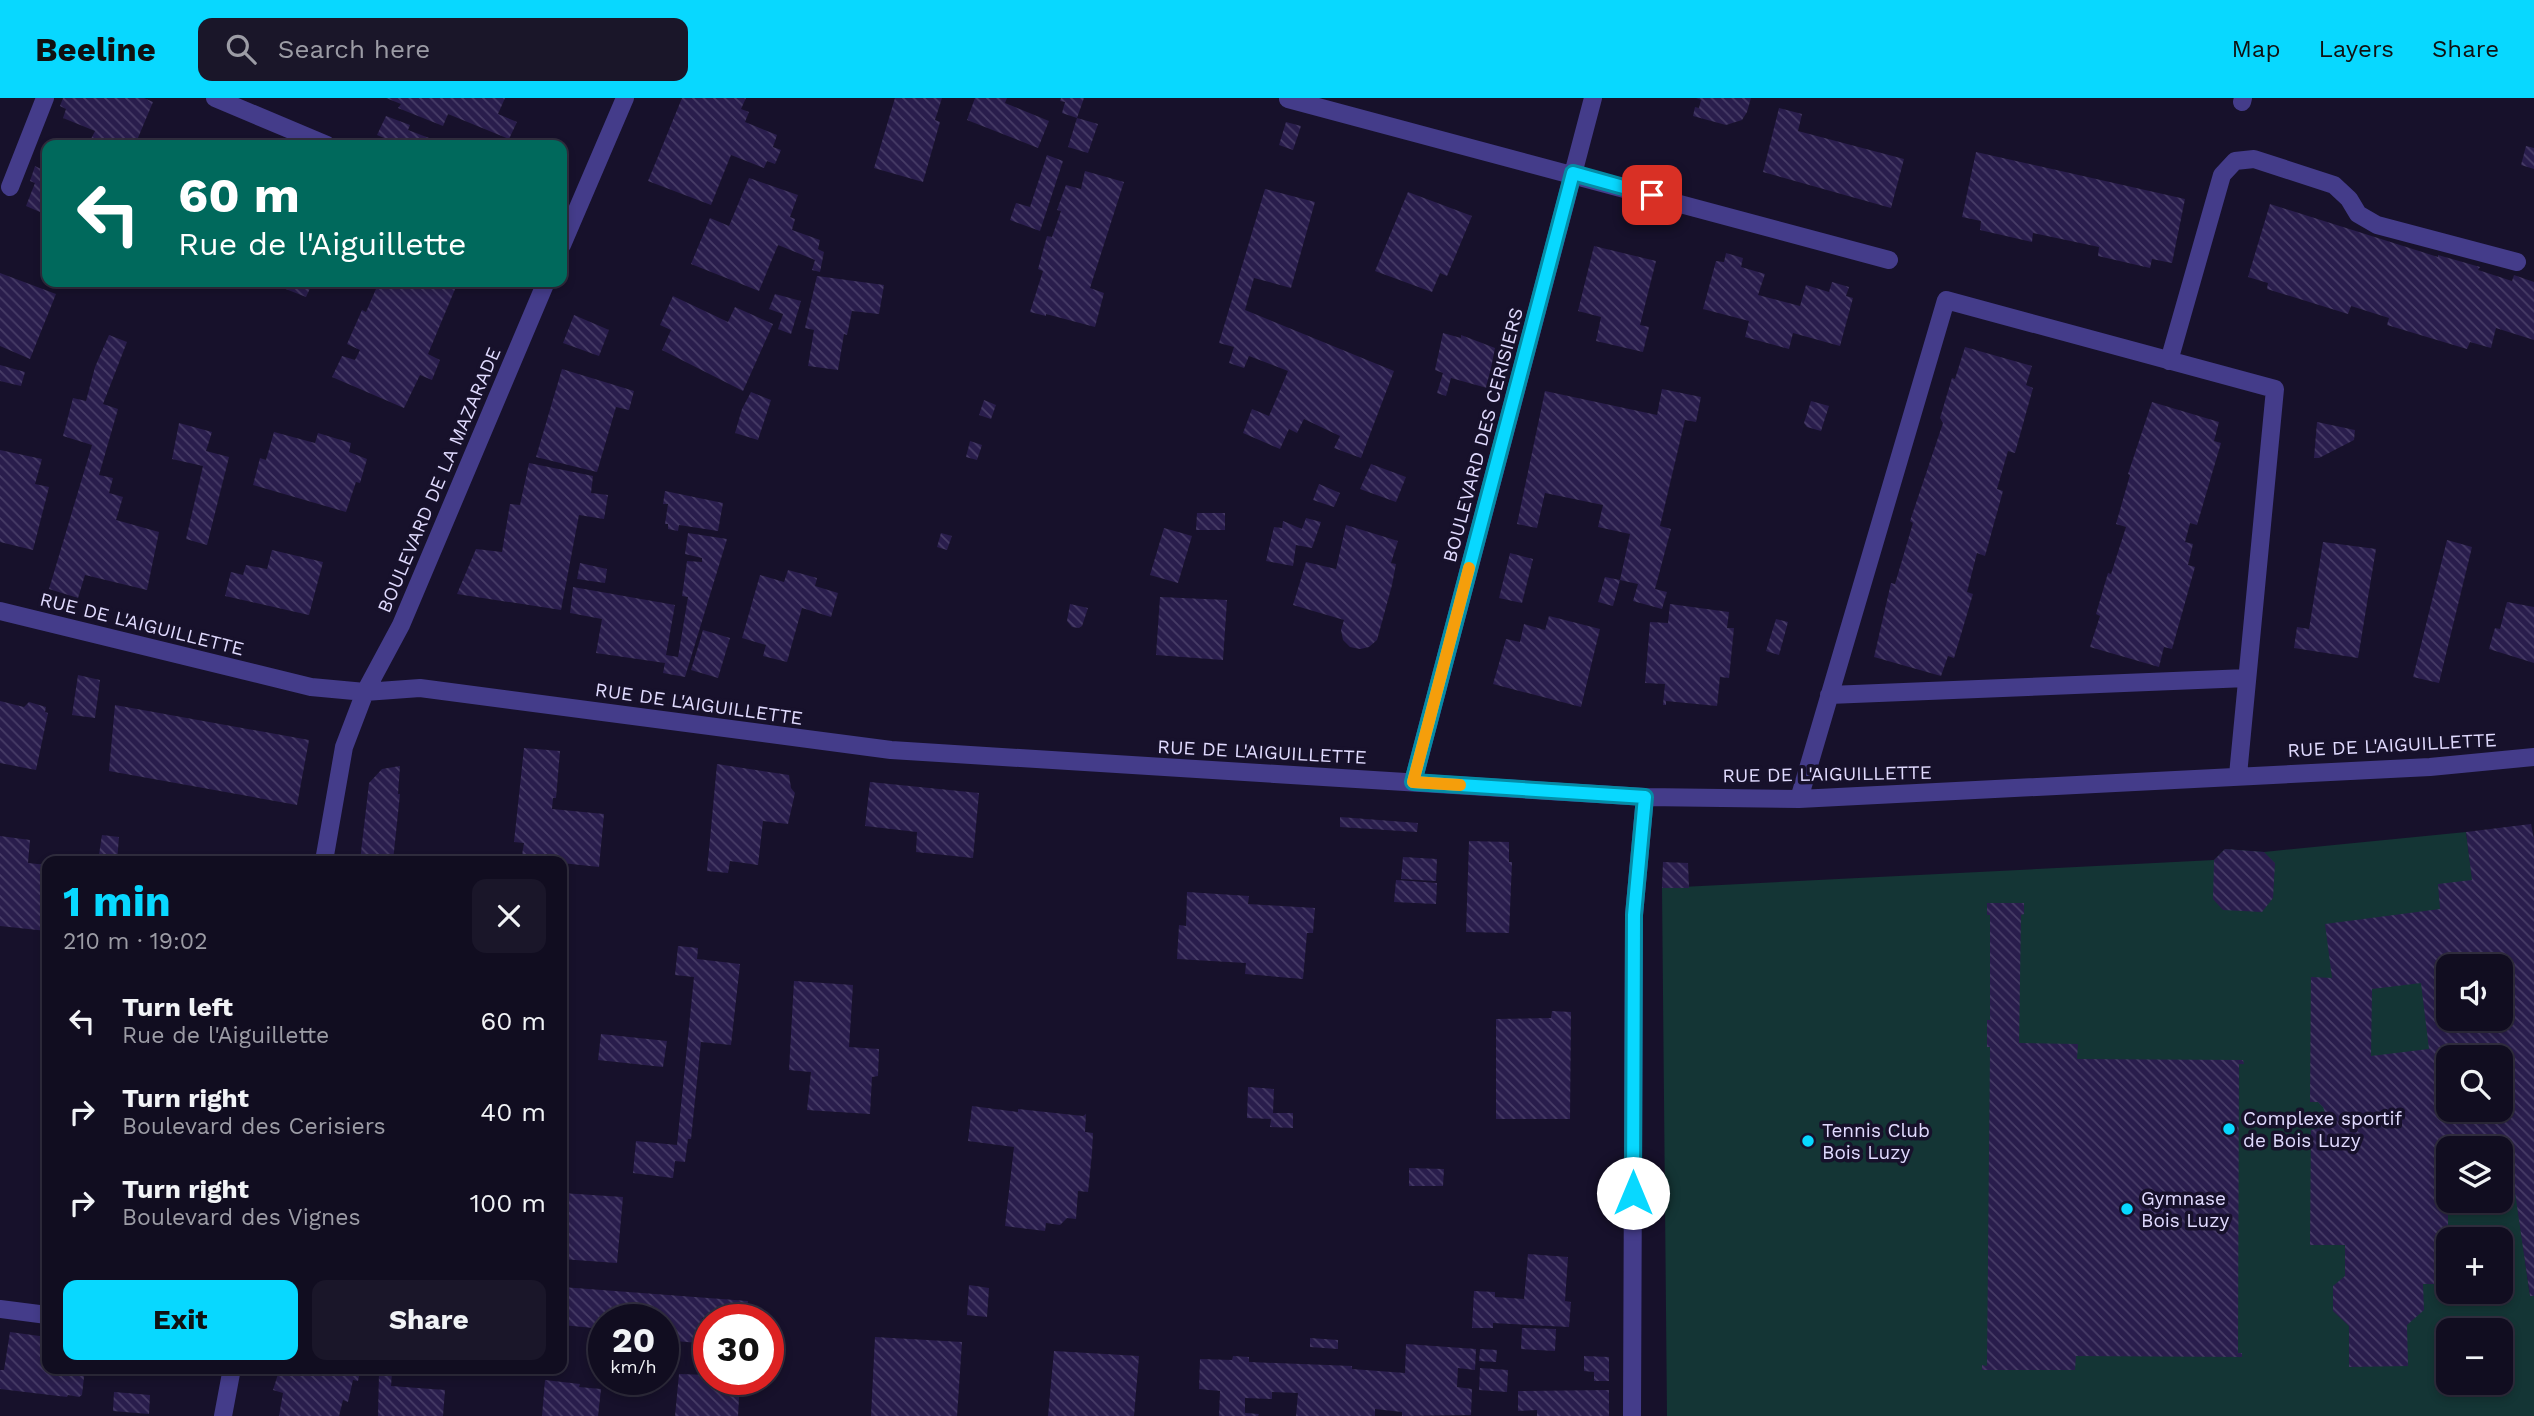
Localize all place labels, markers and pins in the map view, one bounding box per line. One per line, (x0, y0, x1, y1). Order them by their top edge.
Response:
pin (1622, 165, 1682, 225)
place label: Complexe sportif de Bois Luzy (2243, 1107, 2403, 1152)
place label: Tennis Club Bois Luzy (1822, 1119, 1930, 1164)
marker: Complexe sportif de Bois Luzy (2221, 1121, 2237, 1137)
marker: Tennis Club Bois Luzy (1800, 1133, 1816, 1149)
place label: Gymnase Bois Luzy (2141, 1187, 2229, 1232)
marker: Gymnase Bois Luzy (2119, 1201, 2135, 1217)

